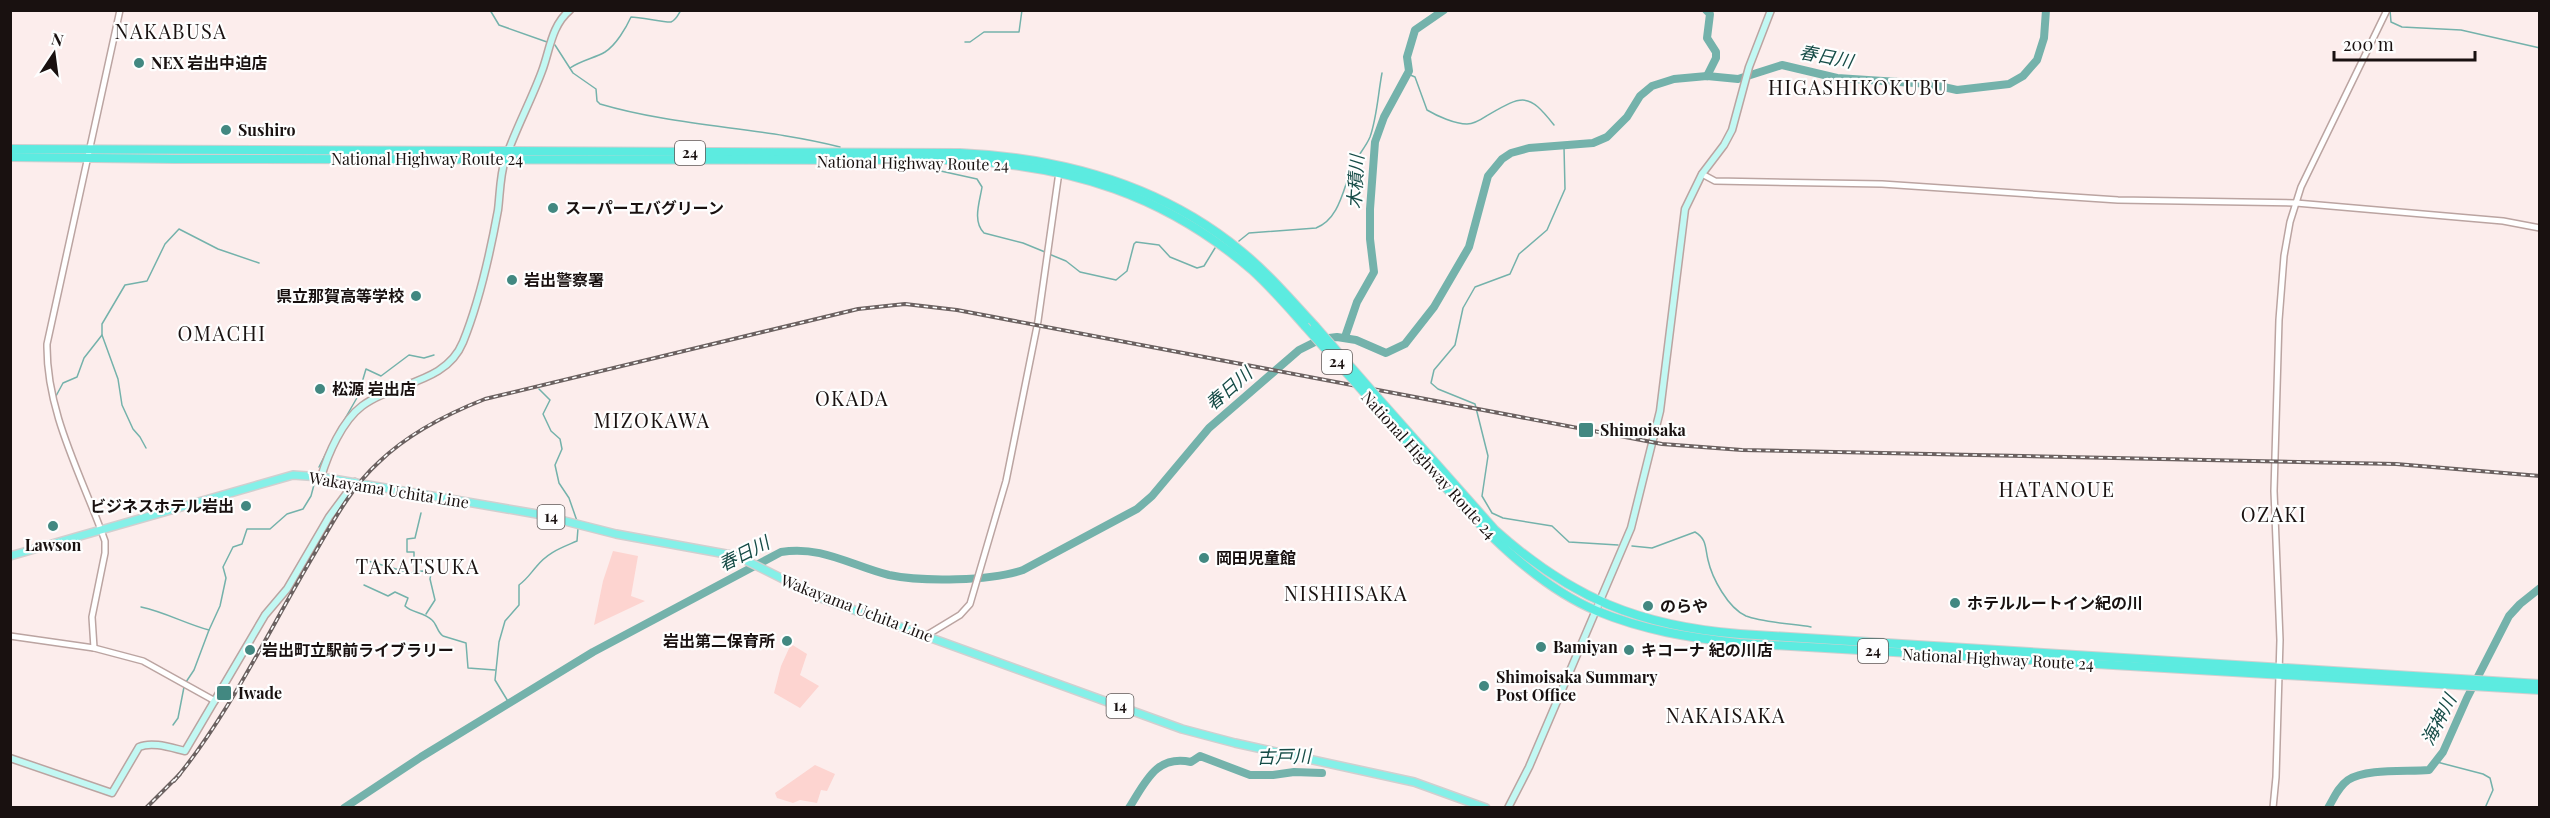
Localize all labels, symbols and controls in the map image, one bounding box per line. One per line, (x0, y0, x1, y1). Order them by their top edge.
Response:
district label: NAKABUSA (115, 17, 227, 44)
north arrow (24, 24, 84, 84)
scale bar (2334, 24, 2475, 62)
text: N (49, 27, 66, 51)
text: 200 m (2343, 32, 2394, 56)
water label: 春日川 (1797, 39, 1857, 73)
place label: NEX 岩出中迫店 (151, 52, 267, 73)
marker: NEX 岩出中迫店 (132, 56, 146, 70)
district label: HIGASHIKOKUBU (1768, 73, 1948, 100)
place label: Sushiro (238, 119, 296, 140)
marker: Sushiro (219, 123, 233, 137)
road number: 24 (675, 141, 705, 165)
street label: National Highway Route 24 (331, 148, 523, 169)
street label: National Highway Route 24 (817, 150, 1009, 175)
water label: 木積川 (1342, 152, 1369, 210)
place label: スーパーエバグリーン (565, 197, 724, 218)
marker: スーパーエバグリーン (546, 201, 560, 215)
place label: 岩出警察署 (524, 269, 604, 290)
marker: 岩出警察署 (505, 273, 519, 287)
place label: 県立那賀高等学校 (276, 285, 404, 306)
marker: 県立那賀高等学校 (409, 289, 423, 303)
district label: OMACHI (177, 319, 267, 346)
road number: 24 (1322, 350, 1352, 374)
water label: 春日川 (1200, 360, 1258, 415)
place label: 松源 岩出店 (332, 378, 416, 399)
marker: 松源 岩出店 (313, 382, 327, 396)
district label: OKADA (815, 384, 889, 411)
street label: National Highway Route 24 (1357, 386, 1502, 543)
district label: MIZOKAWA (594, 406, 711, 433)
place label: Shimoisaka (1600, 419, 1687, 440)
marker: Shimoisaka (1577, 421, 1595, 439)
street label: Wakayama Uchita Line (307, 466, 471, 513)
district label: HATANOUE (1999, 475, 2115, 502)
place label: ビジネスホテル岩出 (90, 495, 234, 516)
marker: ビジネスホテル岩出 (239, 499, 253, 513)
district label: OZAKI (2241, 500, 2307, 527)
road number: 14 (538, 505, 564, 529)
marker: Lawson (46, 519, 60, 533)
water label: 春日川 (714, 529, 775, 576)
place label: Lawson (25, 534, 81, 555)
place label: 岡田児童館 (1216, 547, 1296, 568)
marker: 岡田児童館 (1197, 551, 1211, 565)
district label: TAKATSUKA (356, 552, 480, 579)
street label: Wakayama Uchita Line (777, 568, 936, 646)
district label: NISHIISAKA (1284, 579, 1408, 606)
place label: ホテルルートイン紀の川 (1967, 592, 2143, 613)
place label: のらや (1660, 595, 1708, 616)
marker: ホテルルートイン紀の川 (1948, 596, 1962, 610)
marker: のらや (1641, 599, 1655, 613)
place label: 岩出第二保育所 (663, 630, 775, 651)
marker: 岩出第二保育所 (780, 634, 794, 648)
place label: Bamiyan (1553, 636, 1618, 657)
place label: 岩出町立駅前ライブラリー (262, 639, 454, 660)
place label: キコーナ 紀の川店 (1641, 639, 1773, 660)
road number: 24 (1858, 639, 1888, 663)
marker: Bamiyan (1534, 640, 1548, 654)
marker: 岩出町立駅前ライブラリー (243, 643, 257, 657)
marker: キコーナ 紀の川店 (1622, 643, 1636, 657)
street label: National Highway Route 24 (1902, 643, 2095, 674)
place label: Shimoisaka Summary Post Office (1496, 666, 1658, 705)
marker: Shimoisaka Summary Post Office (1477, 679, 1491, 693)
place label: Iwade (238, 682, 282, 703)
marker: Iwade (215, 684, 233, 702)
water label: 海神川 (2415, 688, 2462, 749)
road number: 14 (1106, 694, 1134, 718)
district label: NAKAISAKA (1666, 701, 1786, 728)
water label: 古戸川 (1257, 743, 1313, 768)

